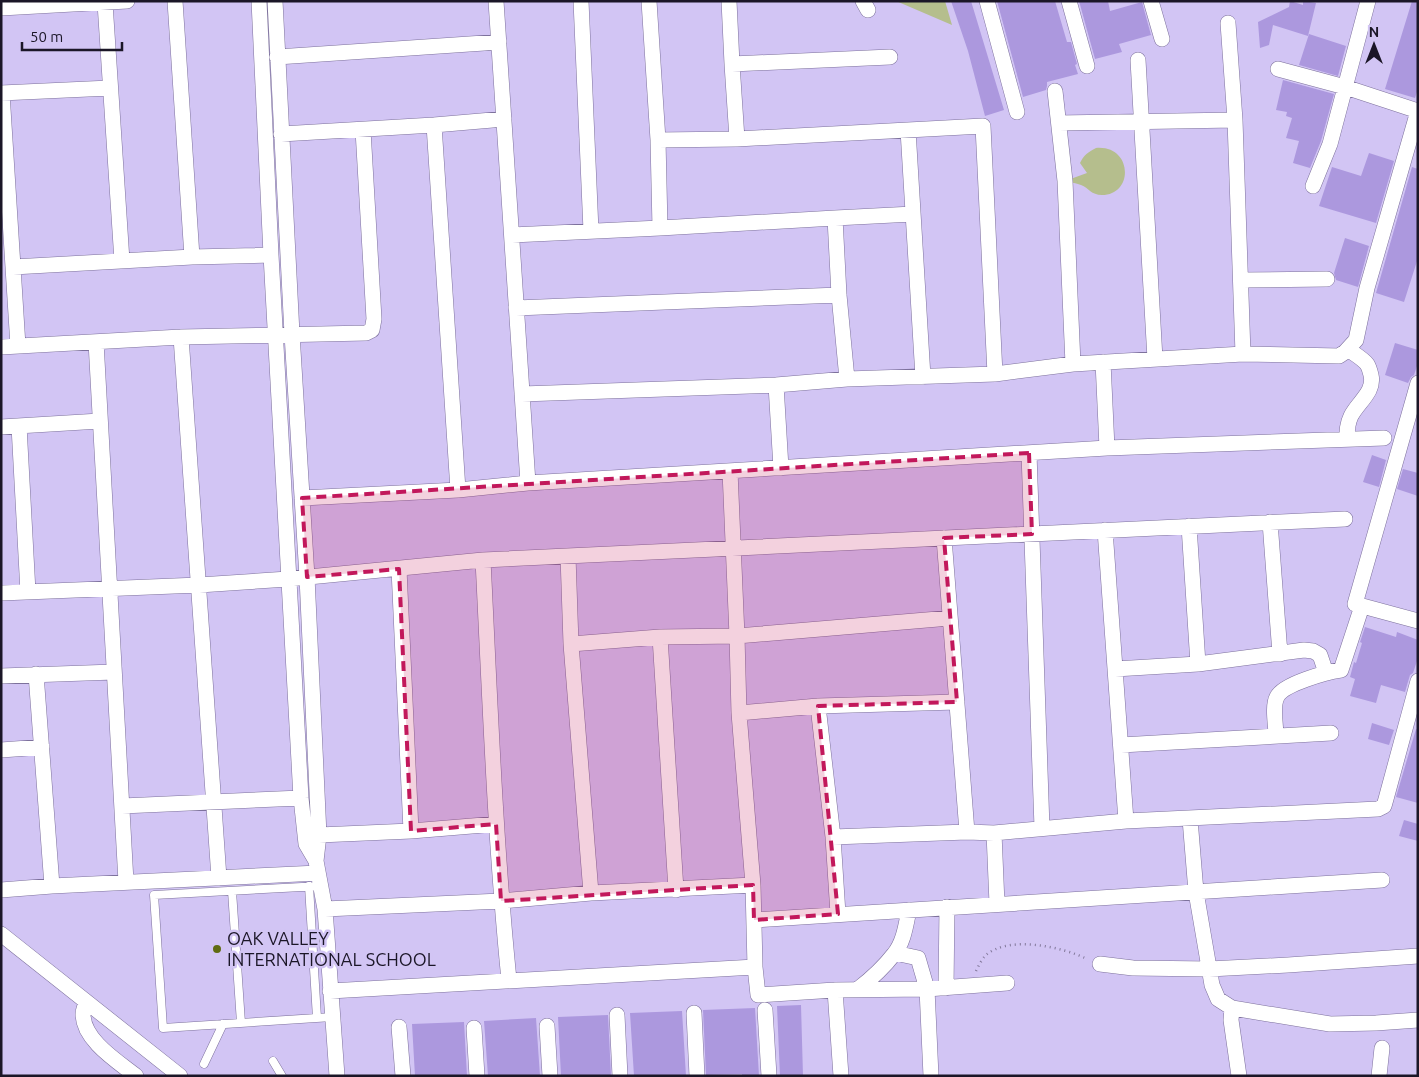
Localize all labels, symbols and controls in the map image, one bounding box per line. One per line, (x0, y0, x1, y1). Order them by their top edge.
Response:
scale bar (22, 20, 122, 52)
north arrow (1349, 20, 1399, 70)
text: N (1369, 24, 1379, 40)
text: 50 m (30, 28, 63, 45)
place label: OAK VALLEY INTERNATIONAL SCHOOL (227, 928, 436, 969)
marker: OAK VALLEY INTERNATIONAL SCHOOL (211, 943, 223, 955)

